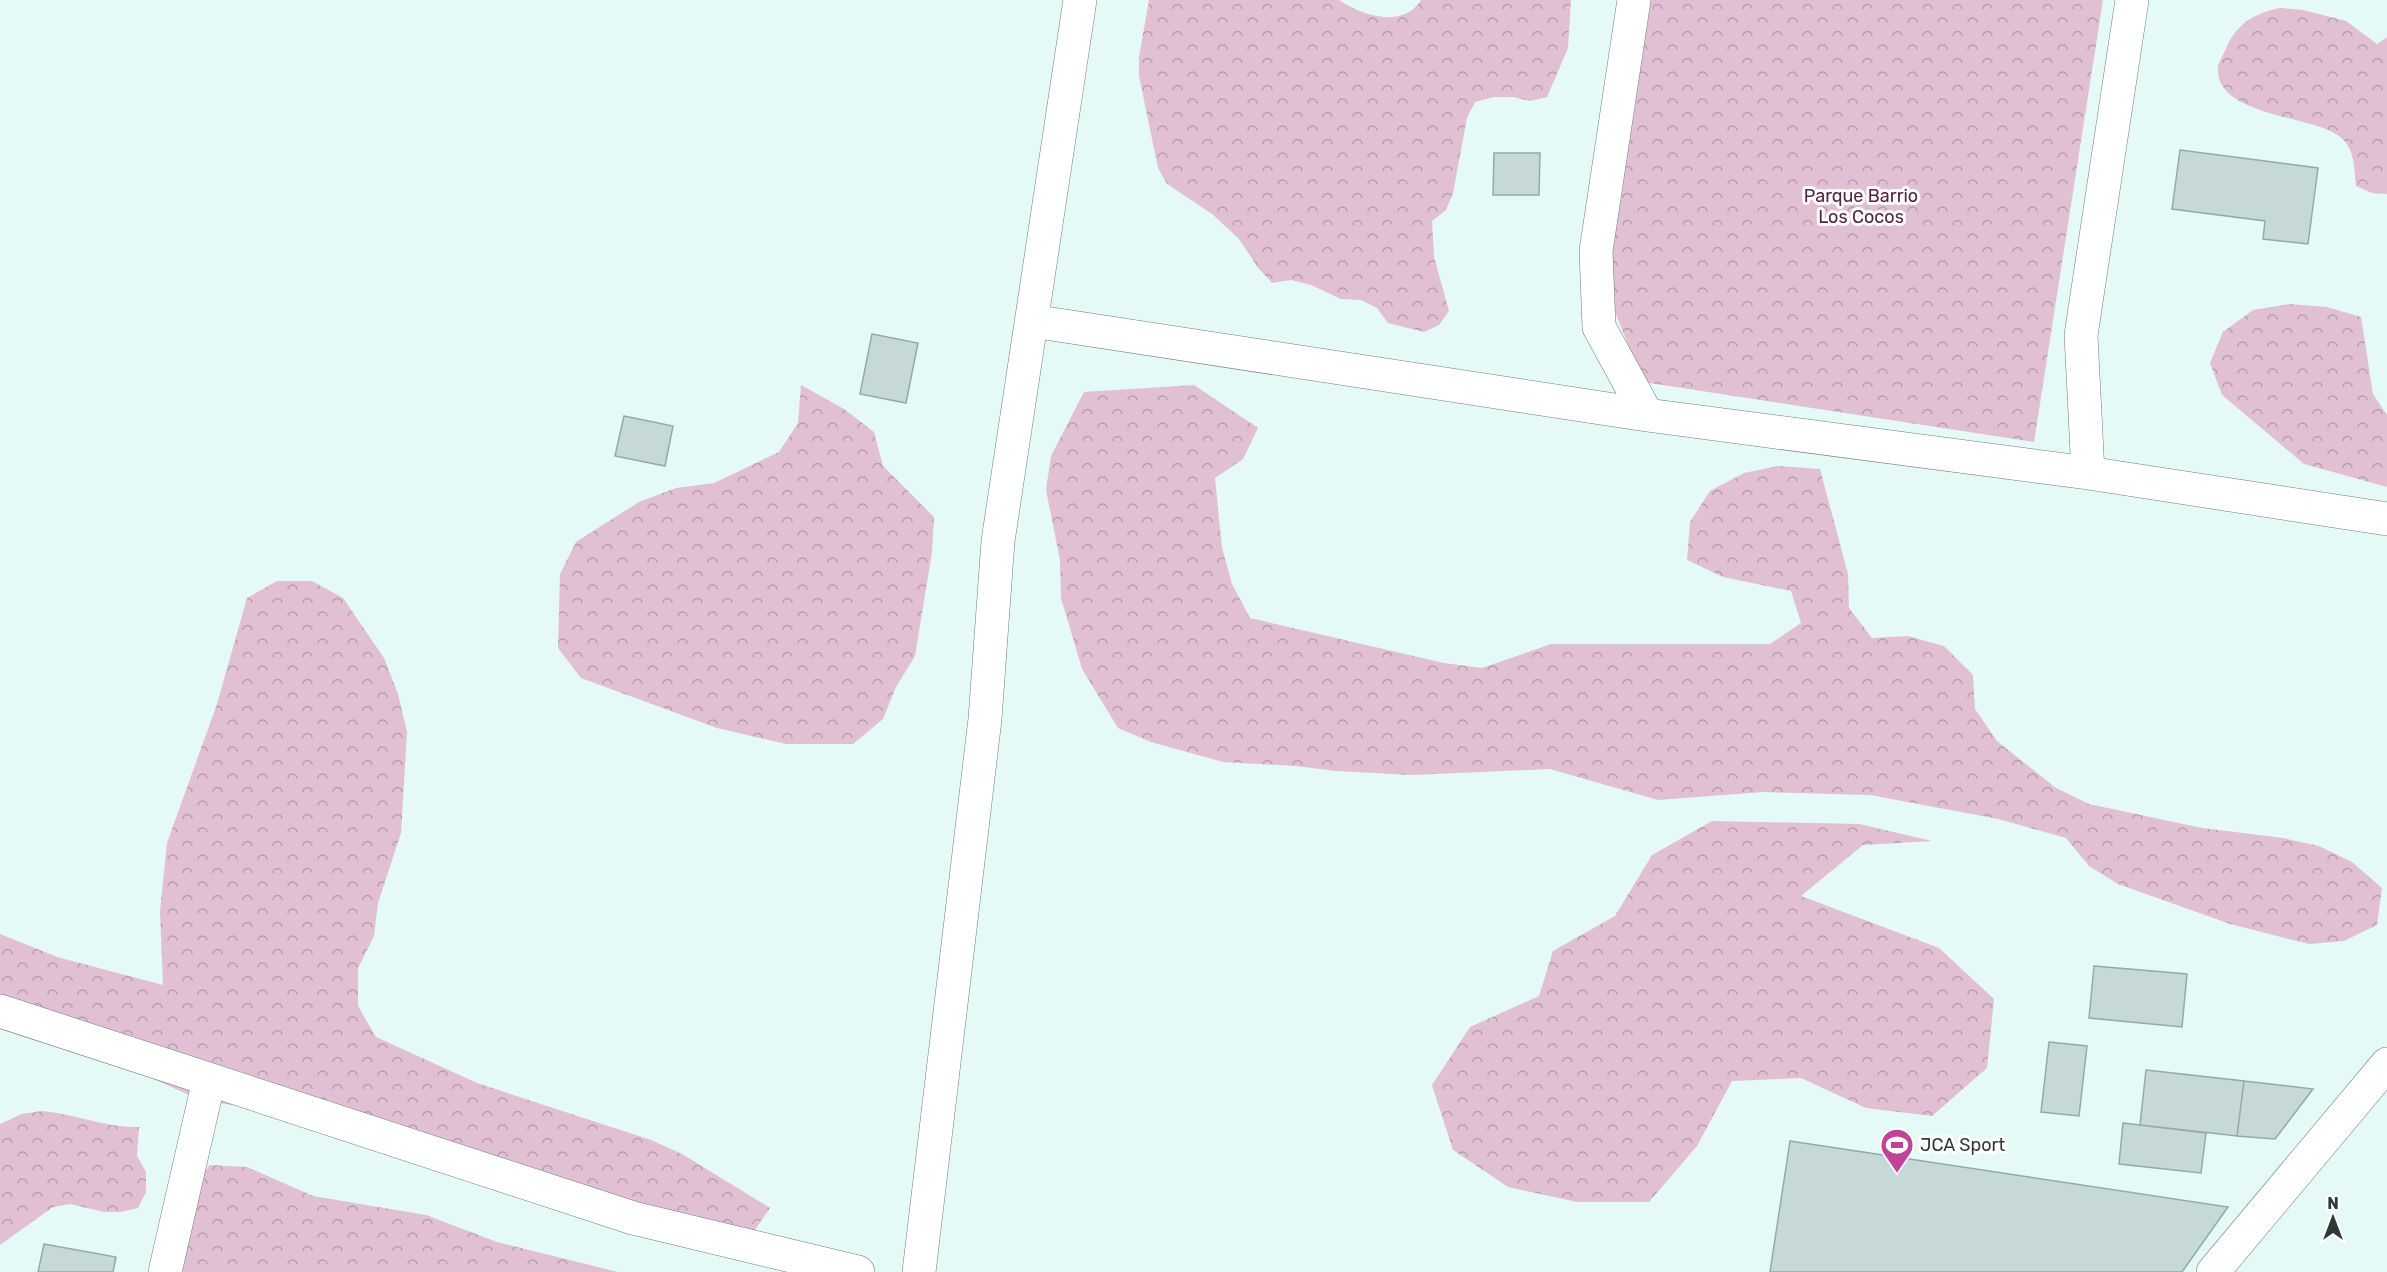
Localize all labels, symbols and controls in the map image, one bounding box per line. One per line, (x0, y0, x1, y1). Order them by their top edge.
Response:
park label: Parque Barrio Los Cocos (1804, 185, 1918, 228)
sports icon: JCA Sport (1879, 1127, 1915, 1174)
place label: JCA Sport (1920, 1134, 2005, 1156)
north arrow (2303, 1188, 2363, 1248)
text: N (2327, 1194, 2339, 1213)

